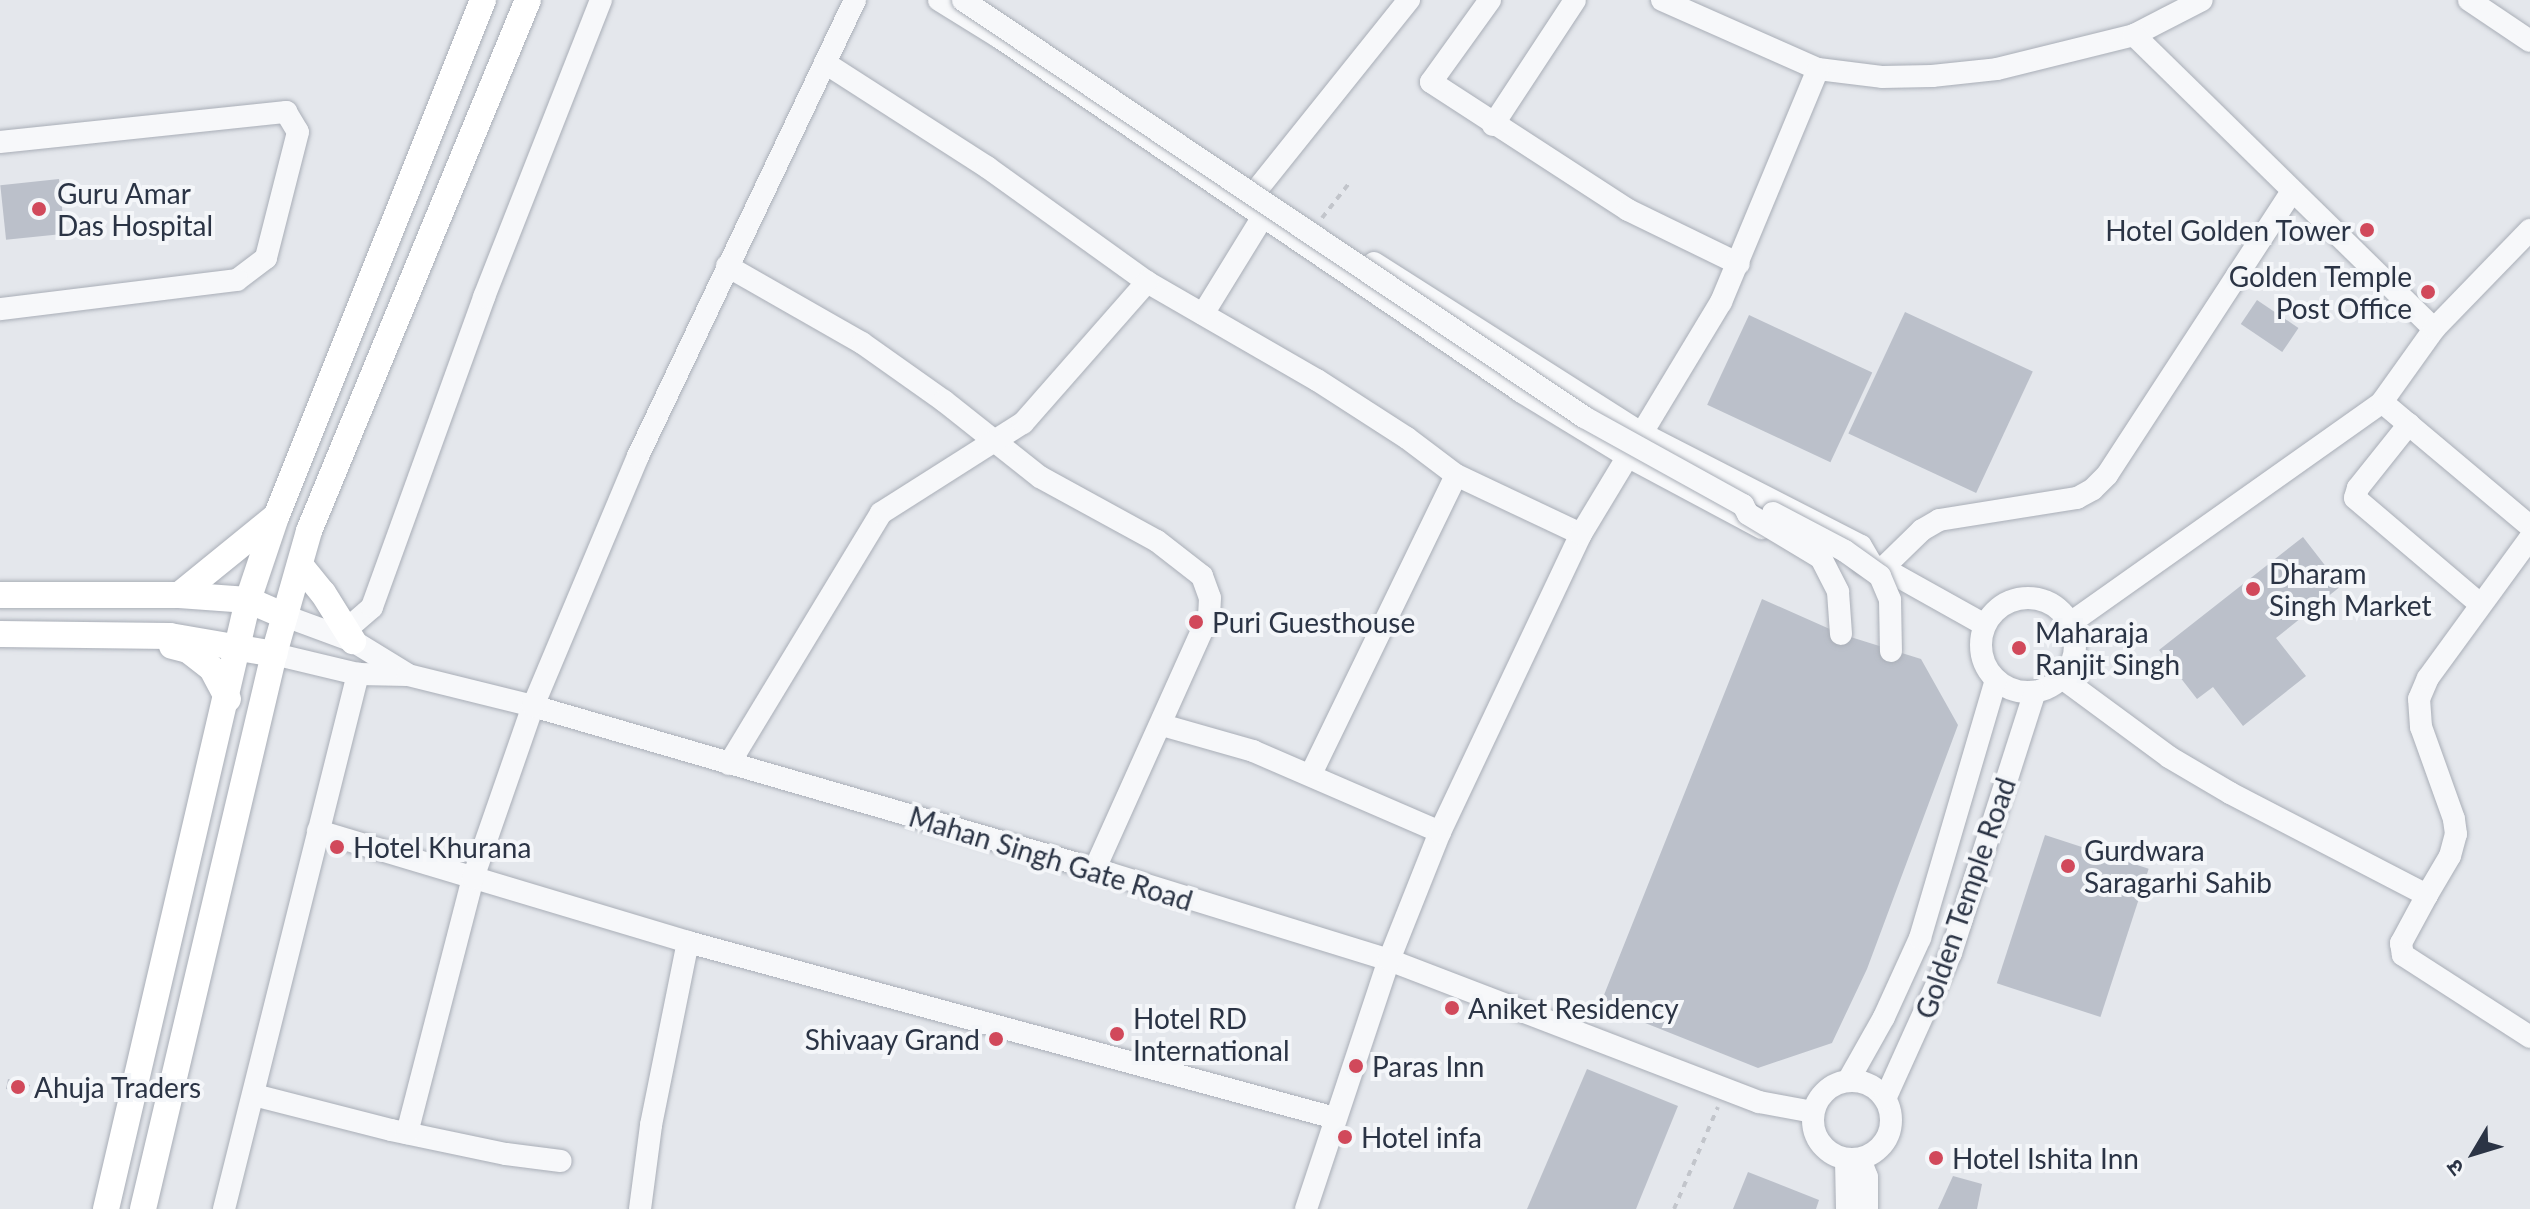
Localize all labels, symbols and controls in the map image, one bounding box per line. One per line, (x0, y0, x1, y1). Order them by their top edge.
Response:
place label: Guru Amar Das Hospital (57, 176, 213, 242)
marker: Guru Amar Das Hospital (28, 198, 50, 220)
place label: Hotel Golden Tower (2104, 213, 2351, 247)
marker: Hotel Golden Tower (2358, 221, 2376, 239)
place label: Golden Temple Post Office (2228, 259, 2412, 325)
marker: Golden Temple Post Office (2419, 283, 2437, 301)
place label: Dharam Singh Market (2269, 556, 2432, 622)
marker: Dharam Singh Market (2244, 580, 2262, 598)
place label: Puri Guesthouse (1212, 605, 1415, 639)
marker: Puri Guesthouse (1187, 613, 1205, 631)
place label: Maharaja Ranjit Singh (2035, 615, 2180, 681)
marker: Maharaja Ranjit Singh (2010, 639, 2028, 657)
street label: Golden Temple Road (1908, 773, 2022, 1023)
street label: Mahan Singh Gate Road (905, 799, 1197, 917)
place label: Hotel Khurana (353, 830, 531, 864)
place label: Gurdwara Saragarhi Sahib (2084, 833, 2272, 899)
marker: Hotel Khurana (328, 838, 346, 856)
marker: Gurdwara Saragarhi Sahib (2059, 857, 2077, 875)
place label: Aniket Residency (1468, 991, 1679, 1025)
marker: Aniket Residency (1443, 999, 1461, 1017)
place label: Hotel RD International (1133, 1001, 1290, 1067)
place label: Shivaay Grand (804, 1022, 980, 1056)
marker: Hotel RD International (1108, 1025, 1126, 1043)
marker: Shivaay Grand (987, 1030, 1005, 1048)
place label: Paras Inn (1372, 1049, 1484, 1083)
marker: Paras Inn (1347, 1057, 1365, 1075)
place label: Ahuja Traders (34, 1070, 202, 1104)
marker: Ahuja Traders (9, 1078, 27, 1096)
north arrow (2434, 1113, 2514, 1193)
place label: Hotel infa (1361, 1120, 1482, 1154)
marker: Hotel infa (1336, 1128, 1354, 1146)
place label: Hotel Ishita Inn (1952, 1141, 2139, 1175)
marker: Hotel Ishita Inn (1927, 1149, 1945, 1167)
text: उ (2440, 1155, 2469, 1181)

